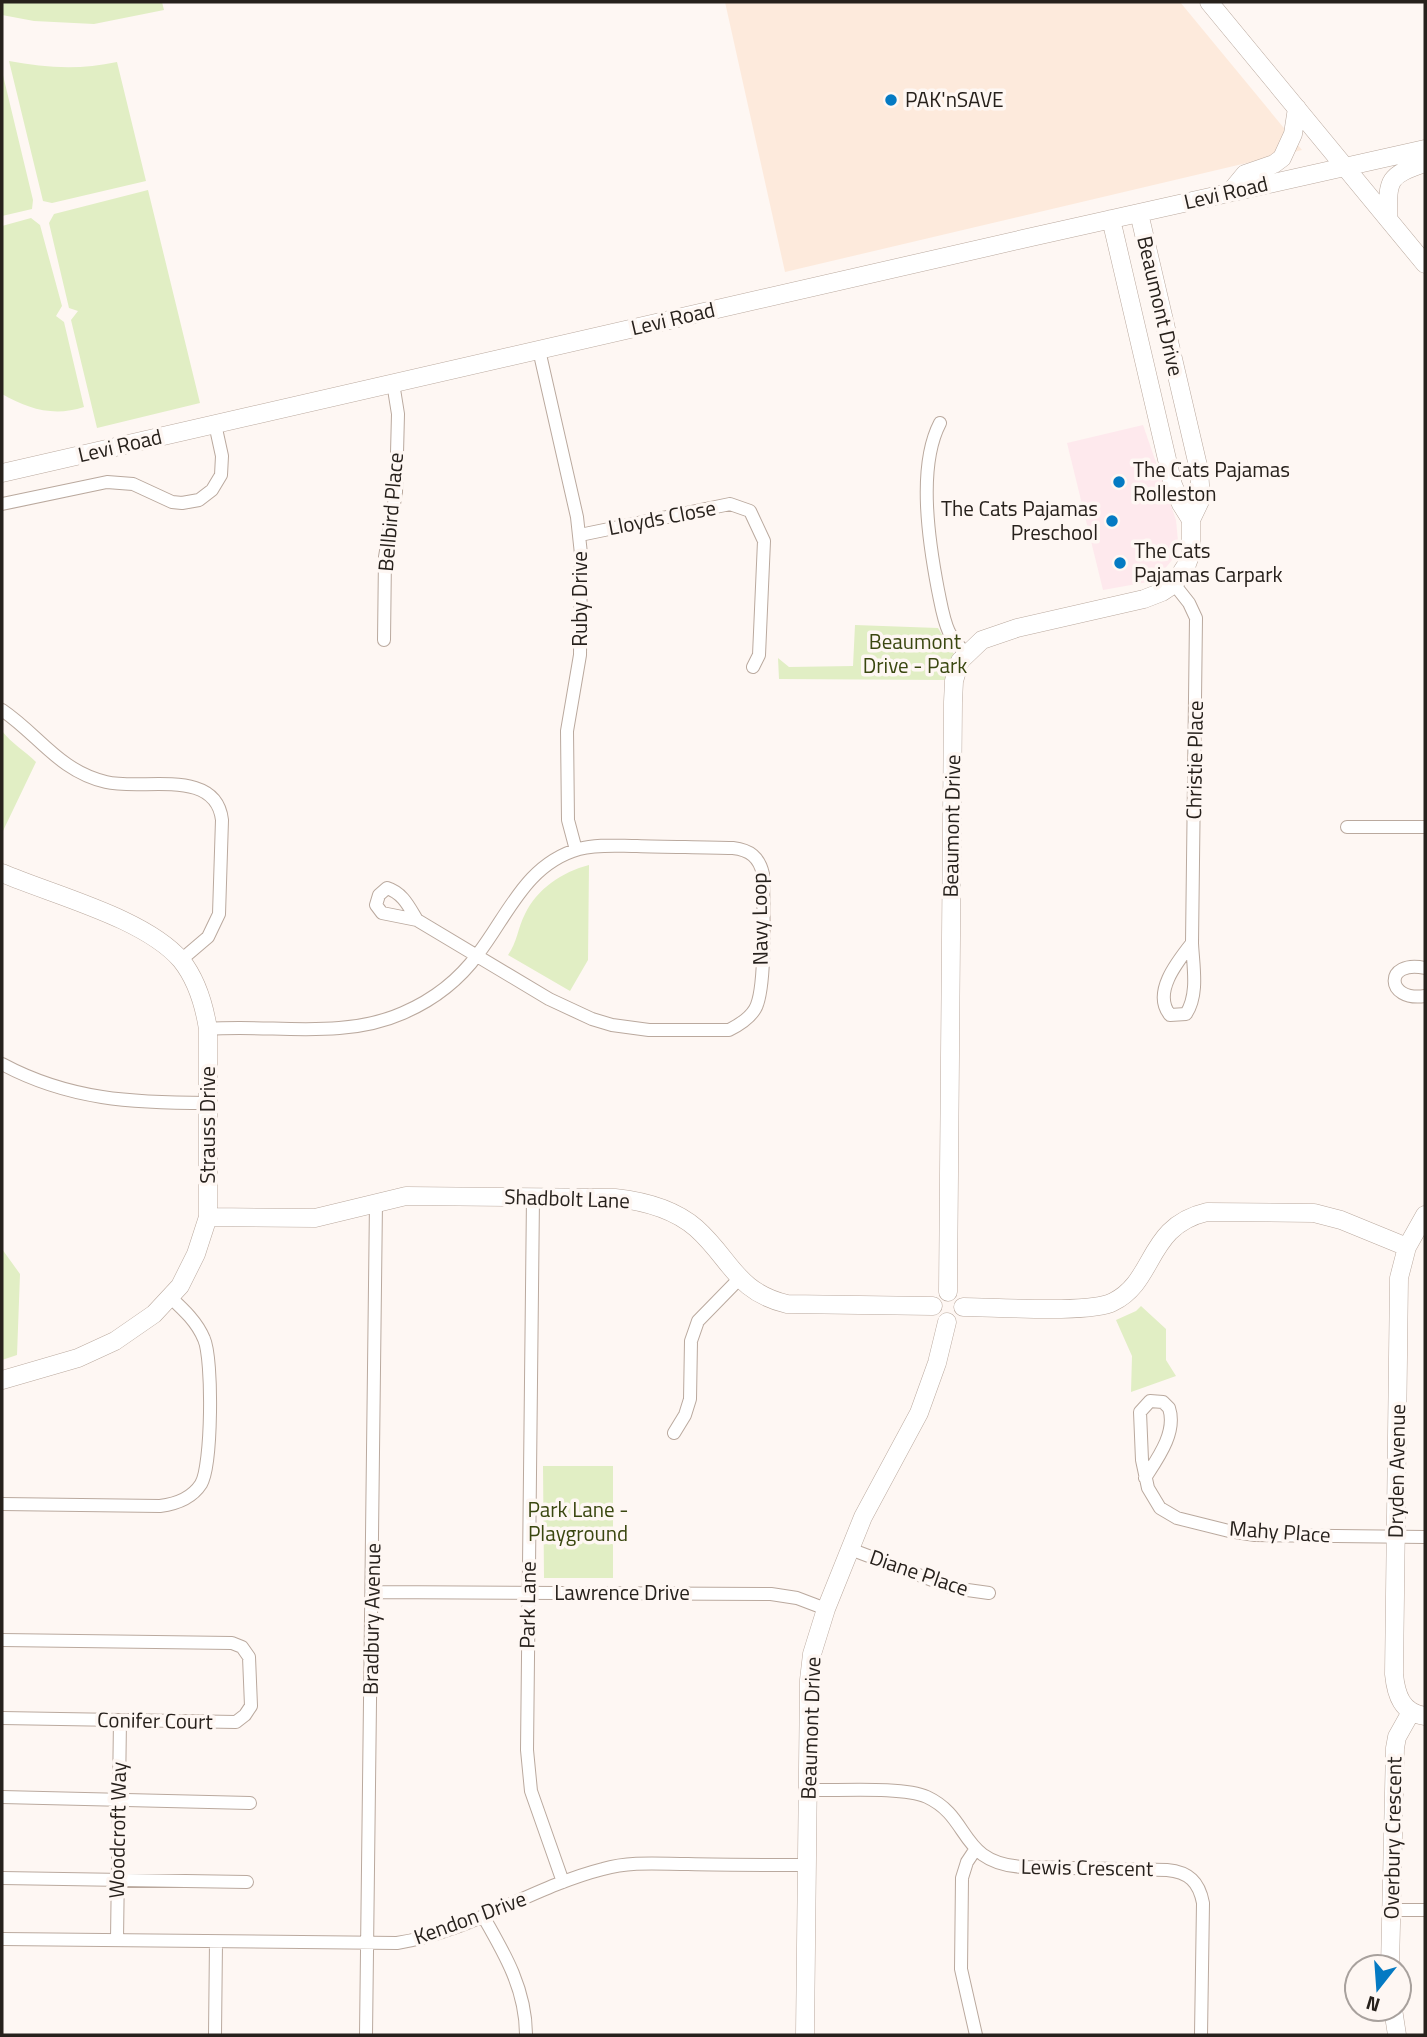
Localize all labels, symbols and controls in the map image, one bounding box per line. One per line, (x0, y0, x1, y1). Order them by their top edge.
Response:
place label: PAK'nSAVE (905, 83, 1004, 115)
marker: PAK'nSAVE (883, 92, 899, 108)
street label: Levi Road (1181, 167, 1271, 217)
street label: Beaumont Drive (1129, 233, 1193, 379)
street label: Levi Road (628, 293, 718, 343)
street label: Levi Road (75, 420, 165, 470)
street label: Bellbird Place (369, 451, 411, 573)
place label: The Cats Pajamas Rolleston (1133, 453, 1290, 509)
marker: The Cats Pajamas Rolleston (1111, 474, 1127, 490)
street label: Lloyds Close (605, 491, 718, 543)
place label: The Cats Pajamas Preschool (941, 492, 1098, 548)
marker: The Cats Pajamas Preschool (1104, 513, 1120, 529)
place label: The Cats Pajamas Carpark (1134, 534, 1283, 590)
street label: Ruby Drive (563, 551, 595, 647)
marker: The Cats Pajamas Carpark (1112, 555, 1128, 571)
park label: Beaumont Drive - Park (863, 625, 967, 681)
street label: Christie Place (1177, 700, 1211, 820)
street label: Beaumont Drive (934, 754, 968, 898)
street label: Navy Loop (742, 872, 776, 966)
street label: Strauss Drive (191, 1066, 223, 1184)
street label: Shadbolt Lane (504, 1180, 630, 1216)
street label: Dryden Avenue (1379, 1404, 1413, 1538)
park label: Park Lane - Playground (527, 1493, 629, 1549)
street label: Mahy Place (1228, 1511, 1332, 1551)
street label: Diane Place (866, 1540, 973, 1604)
street label: Bradbury Avenue (354, 1543, 388, 1695)
street label: Park Lane (510, 1561, 544, 1649)
street label: Lawrence Drive (554, 1576, 690, 1608)
street label: Beaumont Drive (792, 1656, 828, 1800)
street label: Conifer Court (97, 1703, 214, 1737)
street label: Overbury Crescent (1375, 1756, 1409, 1920)
street label: Woodcroft Way (100, 1761, 134, 1899)
street label: Lewis Crescent (1021, 1850, 1154, 1884)
street label: Kendon Drive (409, 1882, 530, 1952)
north arrow (1343, 1953, 1413, 2023)
text: N (1362, 1989, 1383, 2021)

